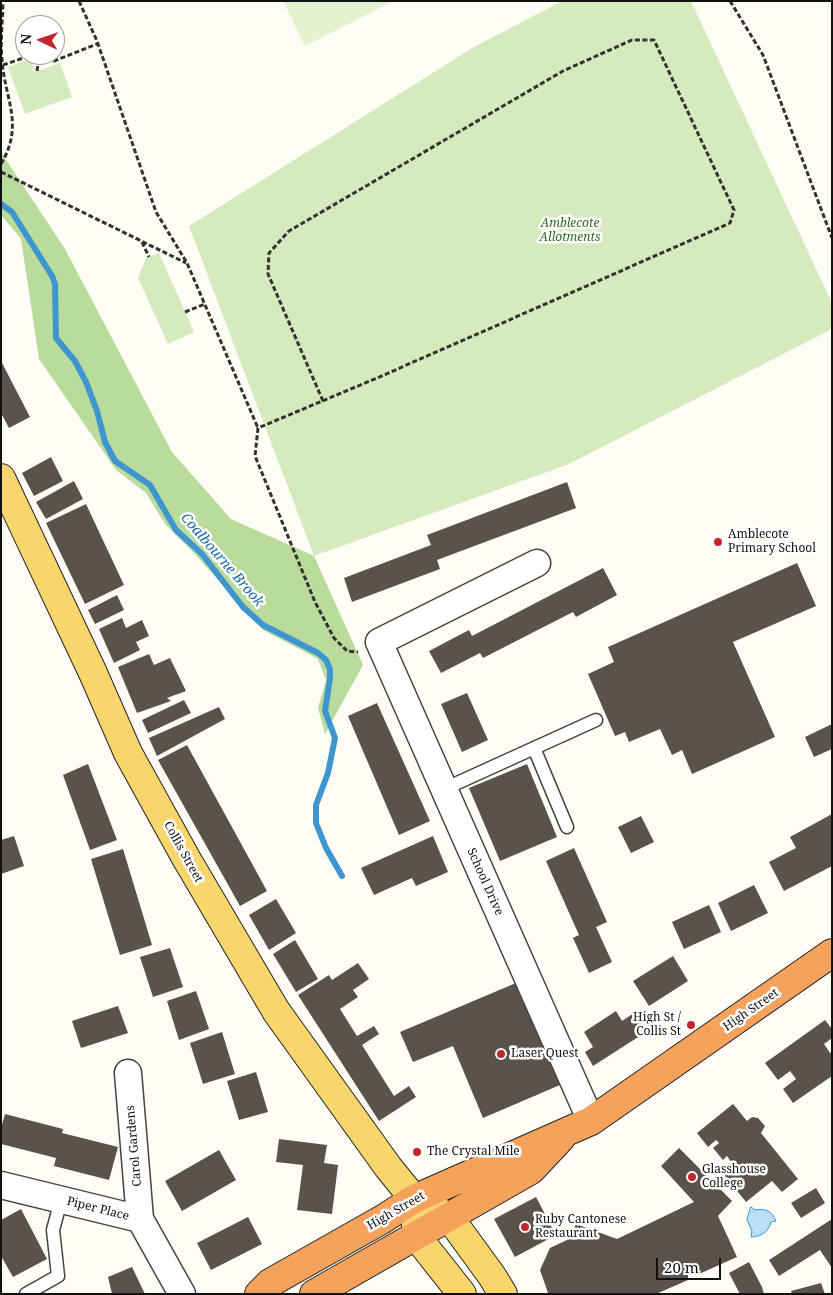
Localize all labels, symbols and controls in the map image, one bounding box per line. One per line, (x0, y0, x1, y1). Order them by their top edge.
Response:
north arrow (15, 15, 65, 65)
text: N (16, 33, 35, 45)
park label: Amblecote Allotments (540, 217, 600, 245)
water label: Coalbourne Brook (177, 510, 267, 610)
place label: Amblecote Primary School (728, 528, 816, 556)
marker: Amblecote Primary School (712, 536, 724, 548)
street label: Collis Street (160, 819, 206, 885)
street label: School Drive (464, 846, 506, 918)
street label: High Street (721, 986, 781, 1034)
place label: High St / Collis St (633, 1011, 681, 1039)
marker: High St / Collis St (685, 1019, 697, 1031)
place label: Laser Quest (511, 1047, 578, 1061)
marker: Laser Quest (495, 1048, 507, 1060)
street label: Carol Gardens (123, 1105, 145, 1187)
place label: The Crystal Mile (427, 1145, 520, 1159)
marker: The Crystal Mile (411, 1146, 423, 1158)
place label: Glasshouse College (702, 1163, 766, 1191)
marker: Glasshouse College (686, 1171, 698, 1183)
street label: High Street (365, 1189, 427, 1233)
street label: Piper Place (65, 1194, 131, 1224)
place label: Ruby Cantonese Restaurant (535, 1213, 627, 1241)
marker: Ruby Cantonese Restaurant (519, 1221, 531, 1233)
scale bar (658, 1248, 723, 1280)
text: 20 m (664, 1257, 699, 1277)

